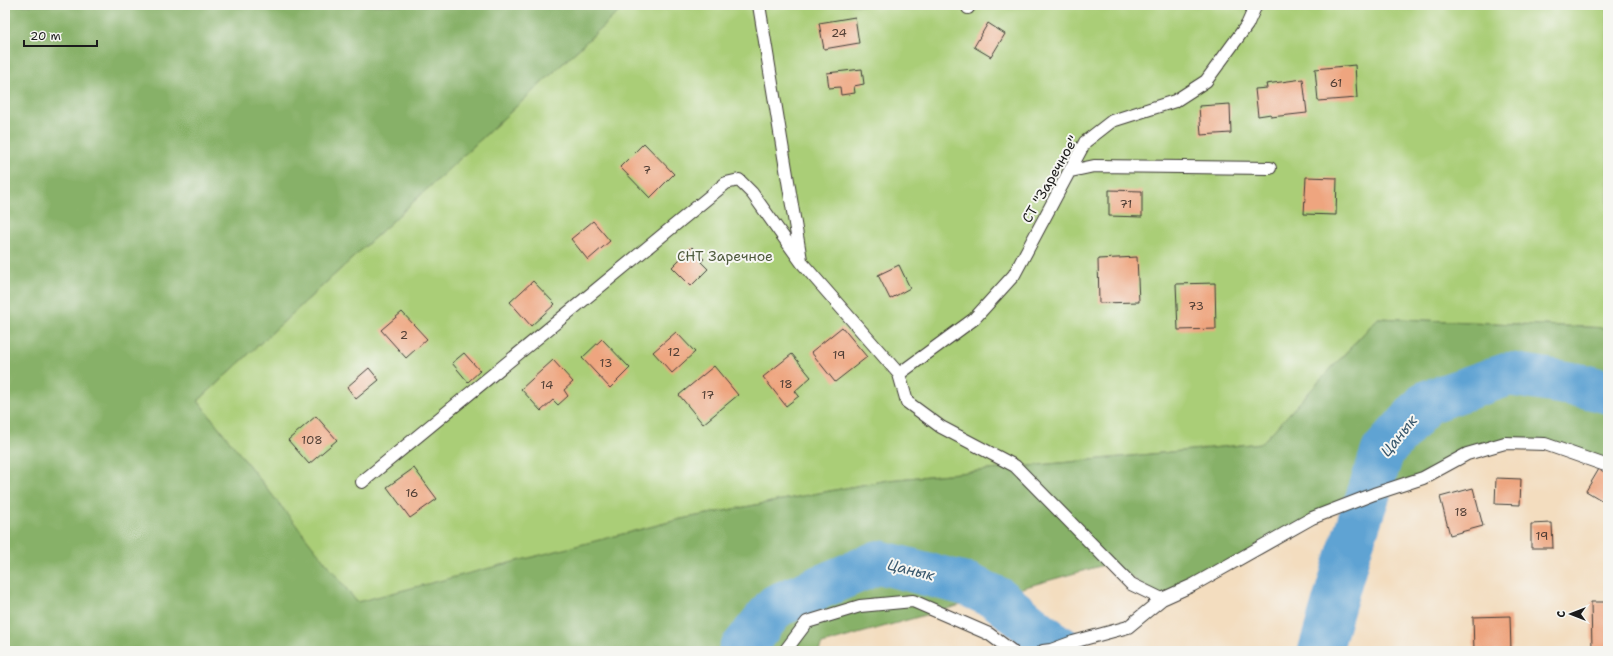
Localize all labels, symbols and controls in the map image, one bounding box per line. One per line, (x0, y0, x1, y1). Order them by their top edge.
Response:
scale bar (24, 22, 97, 48)
house number: 24 (831, 25, 847, 41)
text: 20 m (30, 28, 61, 44)
house number: 61 (1330, 75, 1342, 91)
street label: СТ "Заречное" (1018, 132, 1082, 226)
house number: 7 (643, 162, 651, 178)
house number: 71 (1120, 196, 1132, 212)
park label: СНТ Заречное (677, 247, 773, 265)
house number: 73 (1188, 298, 1204, 314)
house number: 2 (400, 327, 408, 343)
house number: 12 (668, 344, 680, 360)
house number: 19 (833, 347, 845, 363)
house number: 13 (600, 355, 612, 371)
house number: 18 (779, 376, 793, 392)
house number: 14 (541, 377, 553, 393)
house number: 17 (702, 387, 714, 403)
water label: Цанык (1376, 410, 1423, 461)
house number: 108 (301, 432, 323, 448)
house number: 16 (405, 485, 419, 501)
house number: 18 (1454, 504, 1468, 520)
house number: 19 (1536, 528, 1548, 544)
water label: Цанык (885, 554, 938, 586)
north arrow (1551, 594, 1591, 634)
text: С (1554, 610, 1569, 617)

